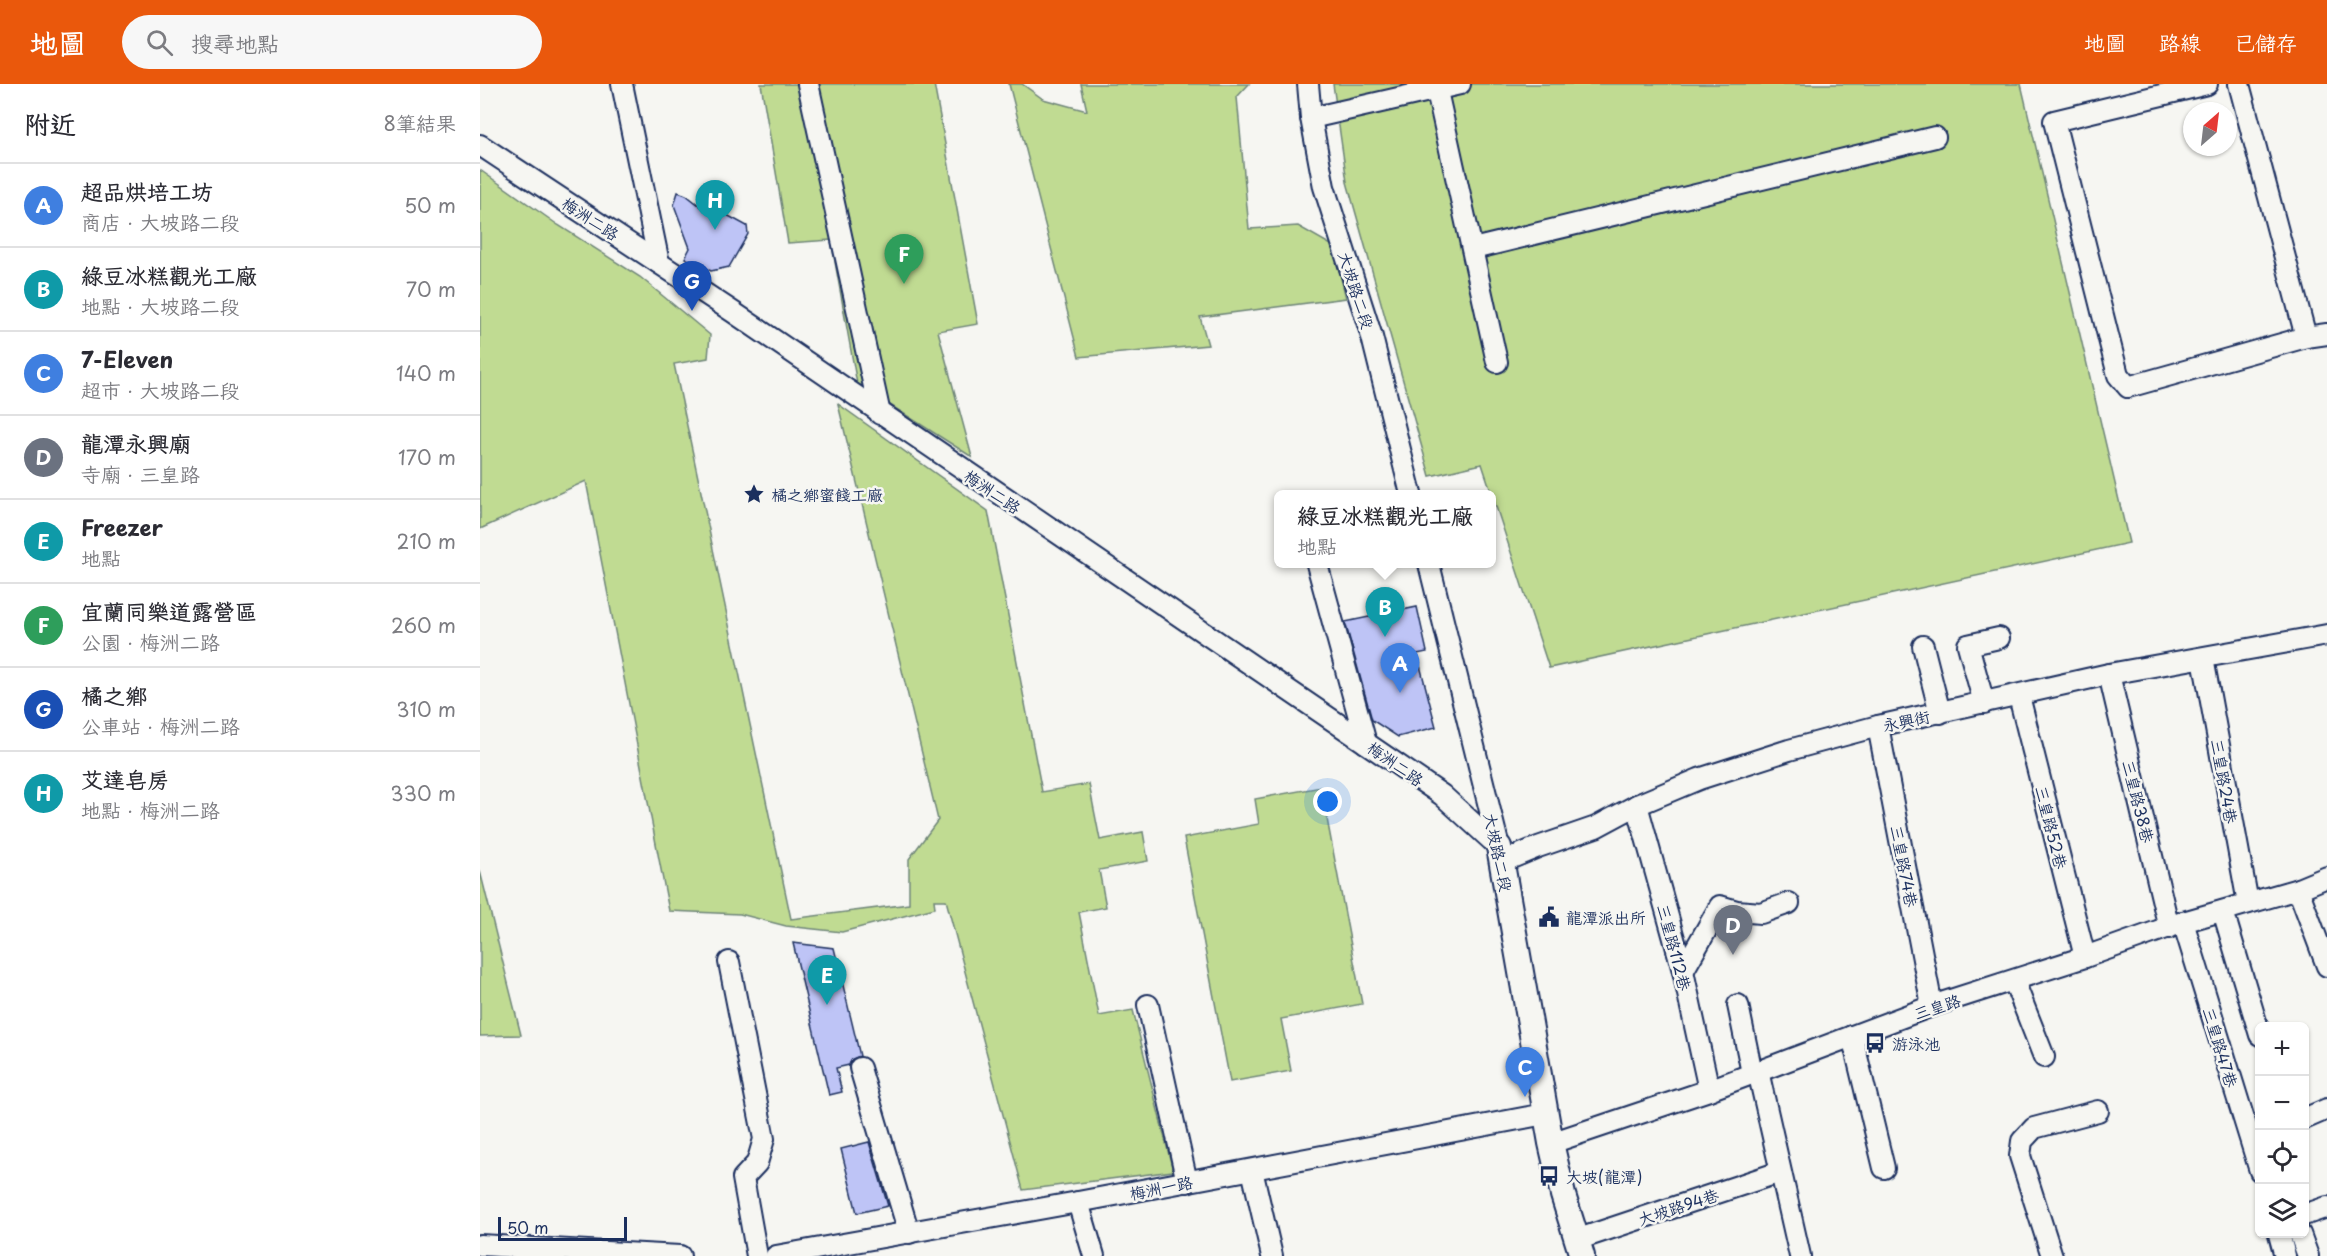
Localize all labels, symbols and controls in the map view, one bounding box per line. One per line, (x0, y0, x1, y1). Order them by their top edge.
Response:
search box (122, 15, 542, 69)
text: 地圖 (30, 21, 86, 64)
icon: search (143, 26, 176, 59)
text: 搜尋地點 (191, 26, 279, 59)
text: 地圖 (2084, 26, 2126, 58)
text: 路線 (2159, 26, 2201, 58)
text: 已儲存 (2234, 26, 2297, 58)
north arrow (2183, 102, 2237, 156)
text: 附近 (24, 104, 76, 143)
text: 8筆結果 (384, 108, 456, 138)
text: 超品烘培工坊 (81, 174, 213, 207)
pin: H (696, 180, 734, 230)
text: A (36, 190, 51, 220)
text: 50 m (404, 190, 456, 220)
street label: 梅洲二路 (558, 191, 624, 245)
text: 商店 · 大坡路二段 (81, 207, 240, 237)
pin: F (884, 234, 924, 284)
street label: 大坡路二段 (1333, 248, 1381, 332)
text: 綠豆冰糕觀光工廠 (81, 258, 257, 291)
pin: G (672, 262, 712, 311)
text: B (37, 274, 50, 304)
text: 70 m (406, 274, 456, 304)
text: 地點 · 大坡路二段 (81, 291, 240, 321)
text: 7-Eleven (81, 342, 173, 375)
text: C (36, 358, 51, 388)
text: 140 m (396, 358, 456, 388)
text: 超市 · 大坡路二段 (81, 375, 240, 405)
text: 龍潭永興廟 (81, 426, 191, 459)
text: D (36, 442, 51, 472)
text: 170 m (398, 442, 456, 472)
text: 寺廟 · 三皇路 (81, 459, 200, 489)
street label: 梅洲二路 (960, 463, 1026, 519)
place icon: 橘之鄉蜜餞工廠 (742, 482, 766, 506)
place label: 橘之鄉蜜餞工廠 (771, 482, 883, 506)
popup (1274, 490, 1496, 568)
text: 綠豆冰糕觀光工廠 (1297, 498, 1473, 531)
text: Freezer (81, 510, 163, 543)
text: E (37, 526, 50, 556)
text: 210 m (397, 526, 456, 556)
text: 地點 (1297, 531, 1337, 561)
text: 地點 (81, 543, 121, 573)
pin: B (1366, 588, 1404, 637)
text: 宜蘭同樂道露營區 (81, 594, 257, 627)
text: F (38, 610, 49, 640)
text: 260 m (391, 610, 456, 640)
text: 公園 · 梅洲二路 (81, 627, 220, 657)
pin: A (1380, 644, 1420, 693)
text: 橘之鄉 (81, 678, 147, 711)
text: G (35, 694, 52, 724)
text: 310 m (396, 694, 456, 724)
street label: 永興街 (1880, 703, 1932, 737)
text: 公車站 · 梅洲二路 (81, 711, 240, 741)
street label: 梅洲二路 (1363, 735, 1429, 791)
street label: 三皇路24巷 (2206, 737, 2244, 825)
street label: 三皇路38巷 (2117, 757, 2161, 845)
text: 艾達皂房 (81, 762, 169, 795)
text: H (36, 778, 51, 808)
text: 330 m (390, 778, 456, 808)
street label: 三皇路52巷 (2030, 783, 2074, 871)
your location (1313, 787, 1342, 816)
text: 地點 · 梅洲二路 (81, 795, 220, 825)
street label: 大坡路二段 (1479, 810, 1519, 894)
street label: 三皇路74巷 (1885, 823, 1925, 909)
street label: 三皇路112巷 (1652, 901, 1698, 993)
public building icon: 龍潭派出所 (1537, 905, 1561, 929)
place label: 龍潭派出所 (1566, 905, 1646, 929)
pin: D (1714, 906, 1752, 955)
pin: E (808, 956, 846, 1005)
street label: 三皇路 (1910, 987, 1964, 1025)
street label: 三皇路47巷 (2197, 1004, 2245, 1090)
map controls (2255, 1022, 2309, 1238)
button: + (2255, 1022, 2309, 1076)
bus stop icon: 游泳池 (1863, 1031, 1887, 1055)
place label: 游泳池 (1892, 1031, 1940, 1055)
pin: C (1506, 1048, 1544, 1097)
button: − (2255, 1076, 2309, 1130)
button: locate (2255, 1130, 2309, 1184)
bus stop icon: 大坡(龍潭) (1537, 1164, 1561, 1188)
place label: 大坡(龍潭) (1566, 1164, 1643, 1188)
street label: 梅洲一路 (1127, 1169, 1195, 1205)
street label: 大坡路94巷 (1634, 1182, 1722, 1230)
button: layers (2255, 1184, 2309, 1238)
scale bar (498, 1214, 627, 1242)
text: 50 m (507, 1215, 548, 1239)

